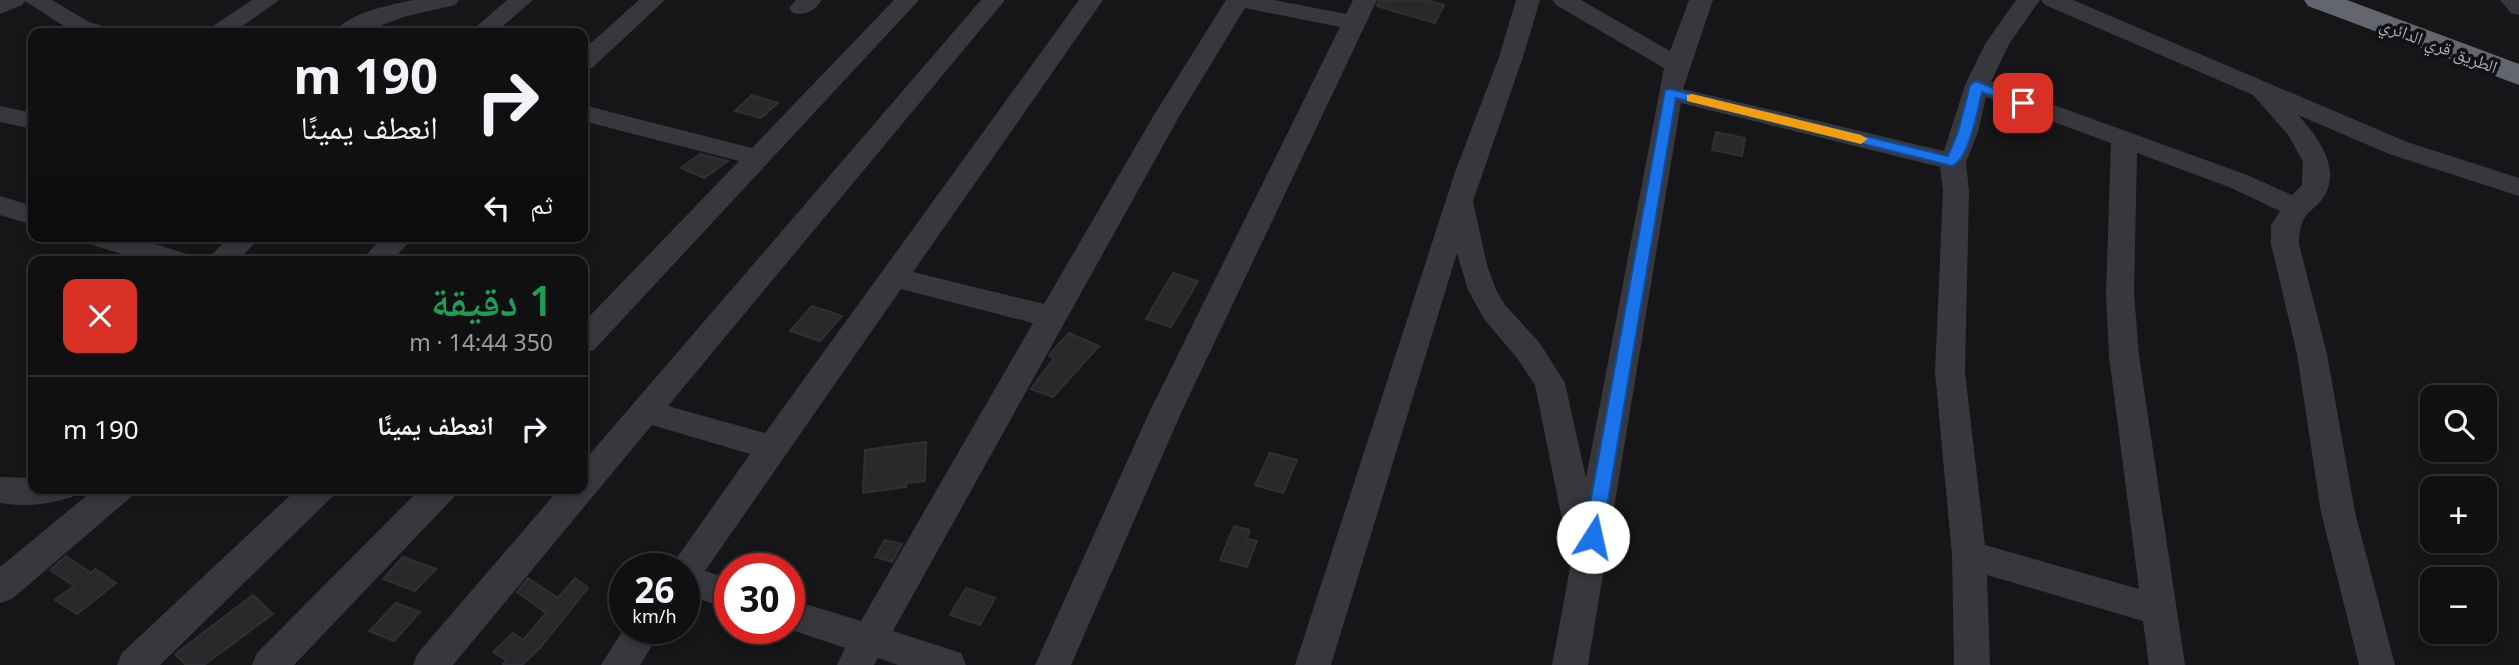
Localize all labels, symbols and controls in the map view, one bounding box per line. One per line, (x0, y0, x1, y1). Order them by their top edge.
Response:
street label: الطريق قري الدائري (2376, 12, 2501, 82)
text: 190 m (293, 42, 438, 108)
icon: right (462, 56, 553, 147)
pin (1993, 73, 2053, 133)
icon: arrive (2004, 84, 2042, 122)
text: انعطف يمينًا (301, 105, 438, 148)
text: ثم (530, 186, 553, 222)
icon: left (478, 189, 516, 227)
text: 1 دقيقة (431, 271, 553, 328)
button: close (63, 279, 137, 353)
text: 350 m · 14:44 (409, 326, 553, 358)
map controls (2420, 385, 2497, 644)
button: search (2420, 385, 2497, 462)
text: انعطف يمينًا (377, 407, 494, 443)
icon: right (515, 410, 553, 448)
text: 190 m (63, 411, 139, 447)
button: + (2420, 476, 2497, 553)
position arrow (1556, 500, 1630, 574)
speed limit sign: 30 (714, 553, 805, 644)
text: 26 (634, 566, 675, 613)
button: − (2420, 567, 2497, 644)
text: km/h (632, 604, 677, 628)

